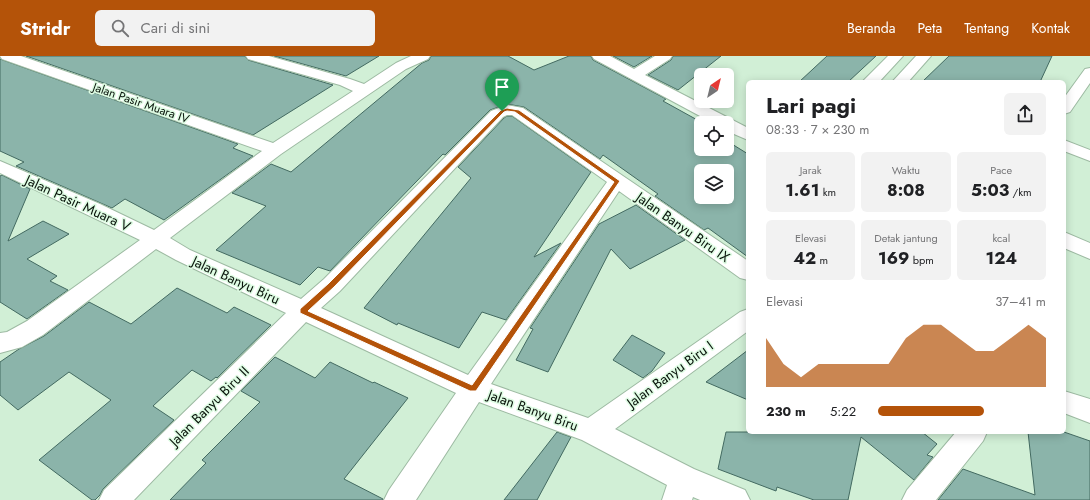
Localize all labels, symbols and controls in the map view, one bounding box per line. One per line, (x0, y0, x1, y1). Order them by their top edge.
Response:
search box (95, 10, 375, 46)
text: Stridr (20, 15, 71, 42)
icon: search (109, 17, 131, 39)
text: Cari di sini (141, 17, 210, 39)
text: Beranda (847, 18, 896, 38)
text: Peta (918, 18, 942, 38)
text: Tentang (964, 18, 1009, 38)
text: Kontak (1031, 18, 1070, 38)
north arrow (694, 68, 734, 108)
map controls (694, 68, 734, 204)
pin (485, 70, 519, 111)
icon: arrive (491, 76, 513, 98)
street label: Jalan Pasir Muara IV (88, 77, 192, 128)
text: Lari pagi (766, 89, 856, 121)
button: share (1004, 93, 1046, 135)
button: locate (694, 116, 734, 156)
text: 08:33 · 7 × 230 m (766, 120, 869, 139)
text: Jarak (800, 162, 822, 178)
text: Waktu (892, 162, 920, 178)
text: Pace (990, 162, 1012, 178)
button: layers (694, 164, 734, 204)
street label: Jalan Pasir Muara V (20, 169, 135, 237)
text: 1.61 (785, 178, 819, 202)
text: 8:08 (887, 178, 925, 202)
text: 5:03 (971, 178, 1009, 202)
text: km (819, 184, 836, 200)
text: /km (1009, 184, 1032, 200)
street label: Jalan Banyu Biru IX (631, 186, 734, 267)
text: Elevasi (795, 230, 826, 246)
text: Detak jantung (874, 230, 938, 246)
text: kcal (992, 230, 1010, 246)
text: 42 (793, 246, 816, 270)
text: 169 (878, 246, 909, 270)
text: 124 (985, 246, 1017, 270)
street label: Jalan Banyu Biru (187, 250, 283, 309)
text: m (816, 252, 828, 268)
text: bpm (909, 252, 934, 268)
text: Elevasi (766, 292, 803, 311)
text: 37–41 m (995, 292, 1046, 311)
street label: Jalan Banyu Biru I (621, 336, 717, 413)
street label: Jalan Banyu Biru II (163, 362, 253, 452)
street label: Jalan Banyu Biru (483, 384, 581, 436)
text: 230 m (766, 402, 806, 421)
text: 5:22 (830, 402, 856, 421)

